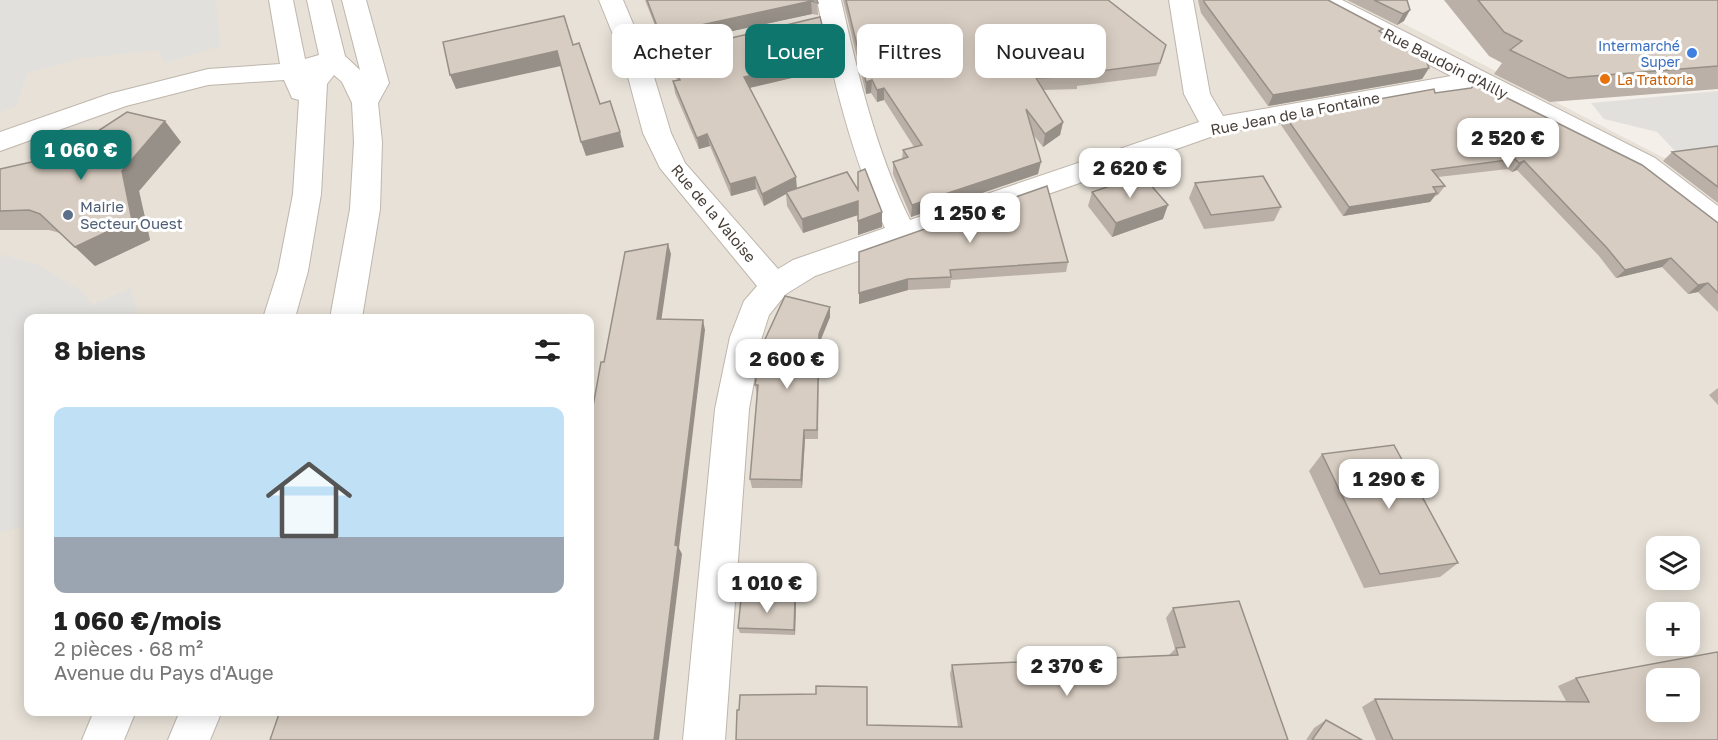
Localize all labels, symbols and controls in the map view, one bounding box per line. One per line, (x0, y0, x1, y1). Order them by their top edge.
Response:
chip: Acheter (612, 24, 733, 78)
chip: Louer (745, 24, 845, 78)
chip: Filtres (857, 24, 963, 78)
chip: Nouveau (975, 24, 1106, 78)
street label: Rue Baudoin d'Ailly (1381, 24, 1512, 102)
place label: Intermarché Super (1598, 37, 1681, 70)
marker: Intermarché Super (1685, 46, 1699, 60)
place label: La Trattoria (1617, 71, 1694, 88)
marker: La Trattoria (1598, 72, 1612, 86)
street label: Rue Jean de la Fontaine (1209, 88, 1381, 138)
pin: 2 520 € (1453, 118, 1563, 169)
text: 2 520 € (1471, 125, 1545, 149)
pin: 1 060 € (26, 130, 136, 181)
text: 1 060 € (44, 137, 118, 161)
pin: 2 620 € (1075, 148, 1185, 199)
text: 2 620 € (1093, 155, 1167, 179)
street label: Rue de la Valoise (668, 160, 760, 266)
pin: 1 250 € (915, 193, 1025, 244)
place label: Mairie Secteur Ouest (80, 197, 183, 232)
text: 1 250 € (934, 200, 1006, 224)
marker: Mairie Secteur Ouest (61, 208, 75, 222)
icon: filters (531, 334, 564, 367)
text: 8 biens (54, 335, 146, 366)
pin: 2 600 € (732, 339, 842, 390)
text: 2 600 € (750, 346, 825, 370)
icon: home (255, 446, 363, 554)
pin: 1 290 € (1334, 459, 1444, 510)
text: 1 290 € (1353, 466, 1425, 490)
map controls (1646, 536, 1700, 722)
button: layers (1646, 536, 1700, 590)
pin: 1 010 € (712, 563, 822, 614)
text: 1 010 € (732, 570, 802, 594)
button: + (1646, 602, 1700, 656)
text: 1 060 €/mois (54, 605, 222, 636)
text: 2 pièces · 68 m² (54, 636, 203, 660)
pin: 2 370 € (1012, 646, 1122, 697)
text: 2 370 € (1031, 653, 1103, 677)
text: Avenue du Pays d'Auge (54, 660, 274, 684)
button: − (1646, 668, 1700, 722)

